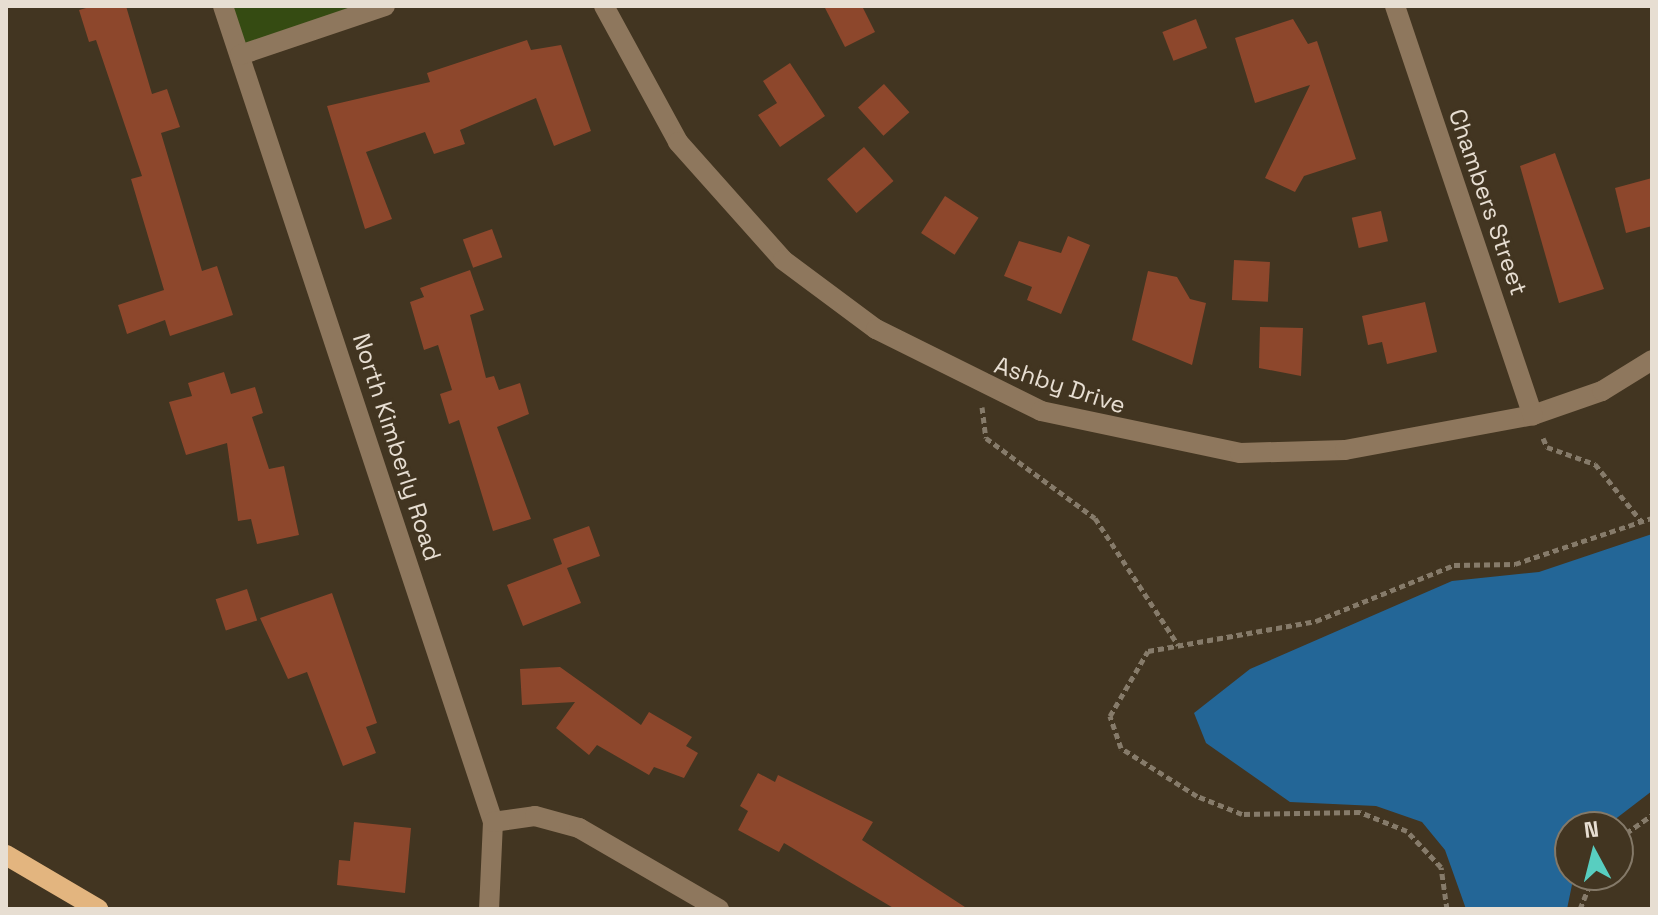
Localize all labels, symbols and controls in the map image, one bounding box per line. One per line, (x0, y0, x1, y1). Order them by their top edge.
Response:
street label: Chambers Street (1443, 105, 1533, 299)
street label: North Kimberly Road (347, 330, 447, 564)
street label: Ashby Drive (991, 350, 1129, 420)
north arrow (1554, 811, 1634, 891)
text: N (1582, 814, 1600, 844)

